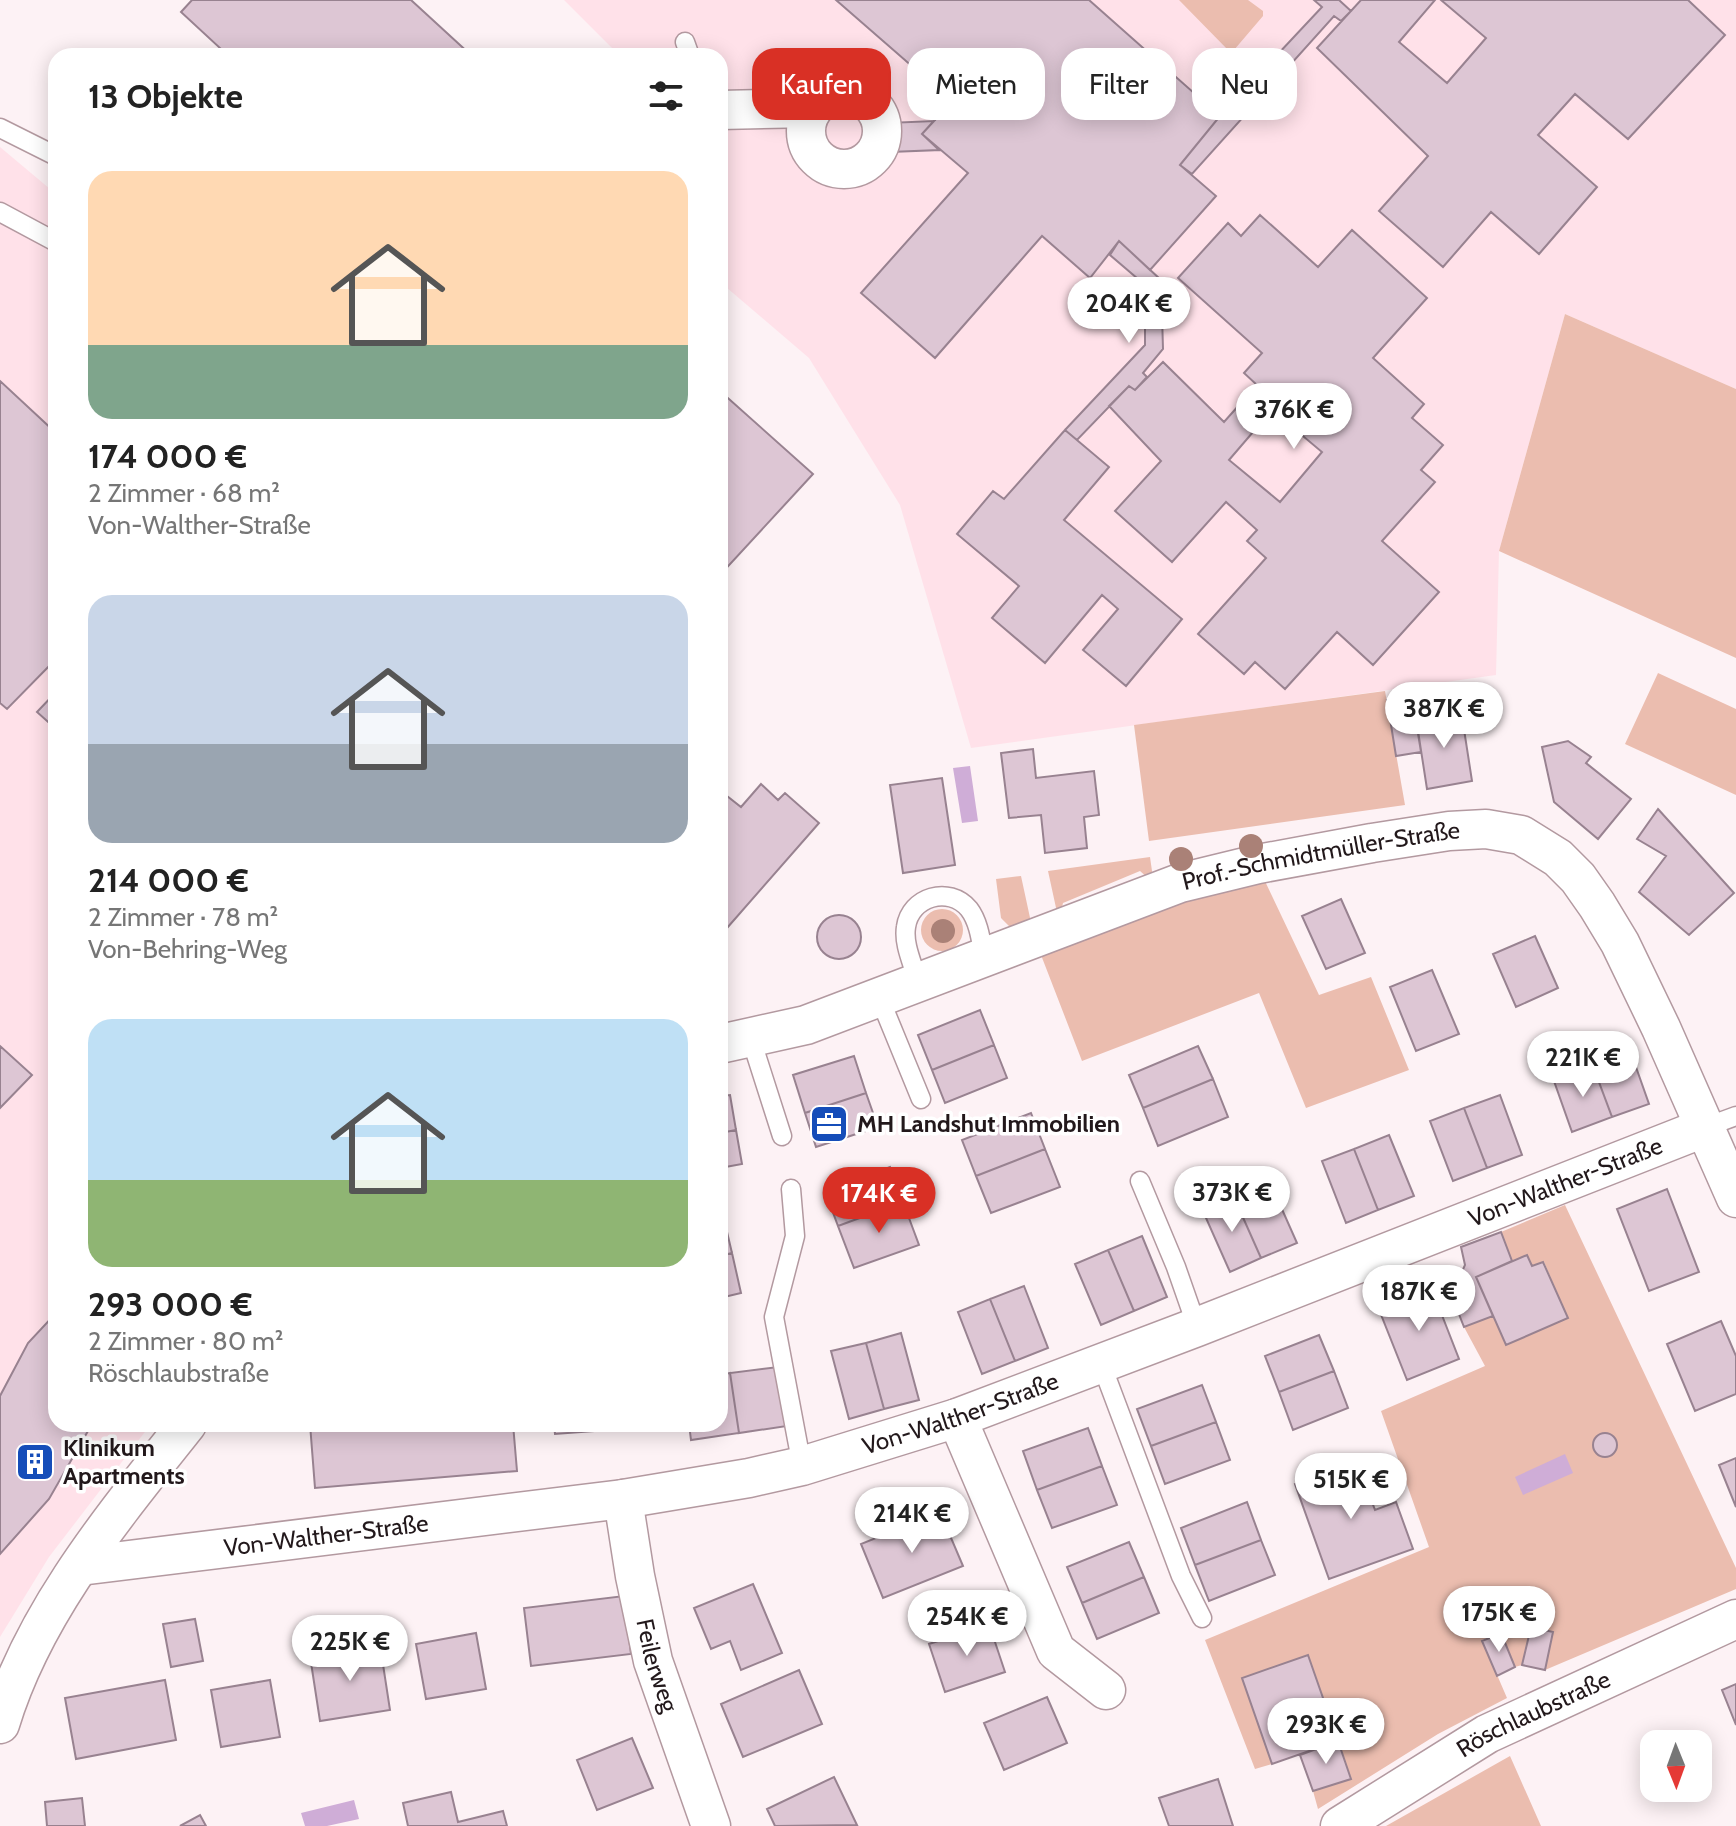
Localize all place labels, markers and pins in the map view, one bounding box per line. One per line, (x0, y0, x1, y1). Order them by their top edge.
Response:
pin: 204K € (1064, 277, 1194, 345)
pin: 376K € (1229, 383, 1359, 451)
pin: 387K € (1379, 682, 1509, 750)
pin: 221K € (1518, 1031, 1648, 1099)
office icon: MH Landshut Immobilien (808, 1103, 850, 1145)
place label: MH Landshut Immobilien (857, 1109, 1120, 1138)
pin: 373K € (1167, 1166, 1297, 1234)
pin: 174K € (814, 1167, 944, 1235)
pin: 187K € (1354, 1265, 1484, 1333)
place label: Klinikum Apartments (63, 1433, 185, 1490)
building icon: Klinikum Apartments (14, 1441, 56, 1483)
pin: 515K € (1286, 1453, 1416, 1521)
pin: 214K € (847, 1487, 977, 1555)
pin: 175K € (1434, 1586, 1564, 1654)
pin: 254K € (902, 1590, 1032, 1658)
pin: 225K € (285, 1615, 415, 1683)
pin: 293K € (1261, 1698, 1391, 1766)

